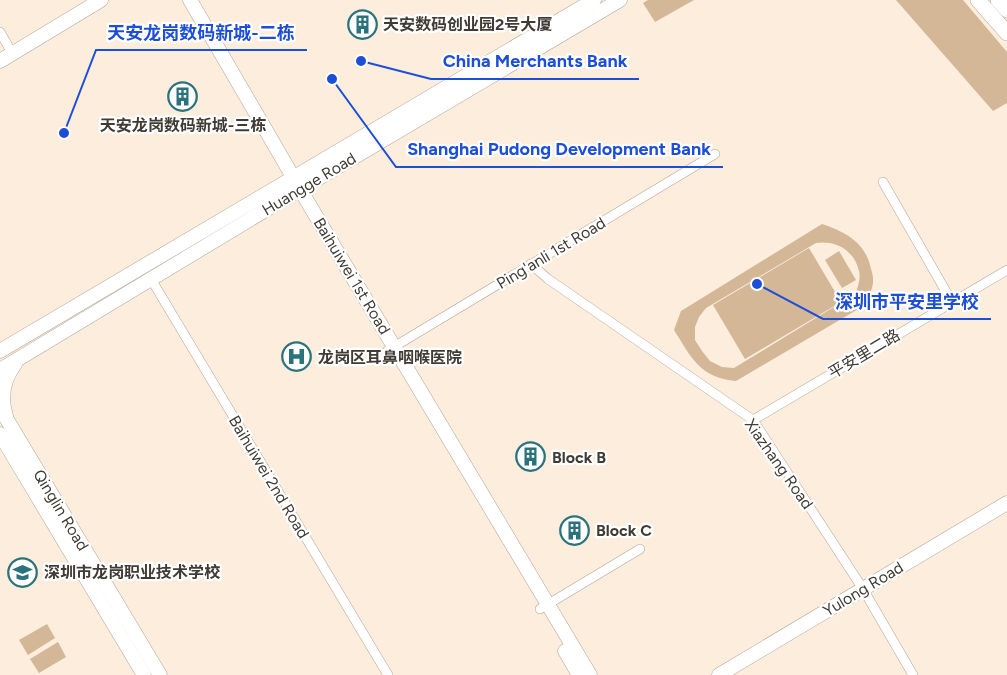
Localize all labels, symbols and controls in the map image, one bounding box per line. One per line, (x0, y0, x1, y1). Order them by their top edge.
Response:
building icon: 天安数码创业园2号大厦 (346, 8, 378, 40)
callout: 天安龙岗数码新城-二栋 (96, 14, 307, 50)
place label: 天安数码创业园2号大厦 (383, 15, 552, 34)
text: 天安龙岗数码新城-二栋 (107, 22, 295, 44)
callout: China Merchants Bank (431, 43, 639, 79)
text: China Merchants Bank (443, 50, 628, 72)
building icon: 天安龙岗数码新城-三栋 (167, 81, 199, 113)
place label: 天安龙岗数码新城-三栋 (100, 116, 266, 135)
callout: Shanghai Pudong Development Bank (396, 131, 723, 167)
text: Shanghai Pudong Development Bank (407, 138, 711, 160)
street label: Huangge Road (259, 148, 359, 220)
street label: Ping'anli 1st Road (493, 213, 609, 293)
street label: Baihuiwei 1st Road (310, 214, 394, 338)
callout: 深圳市平安里学校 (823, 283, 991, 319)
text: 深圳市平安里学校 (835, 291, 979, 313)
street label: 平安里二路 (825, 325, 903, 383)
hospital icon: 龙岗区耳鼻咽喉医院 (281, 341, 313, 373)
place label: 龙岗区耳鼻咽喉医院 (318, 348, 462, 367)
street label: Baihuiwei 2nd Road (225, 412, 313, 542)
street label: Xiazhang Road (741, 415, 817, 513)
building icon: Block B (515, 441, 547, 473)
place label: Block B (552, 448, 606, 467)
street label: Qinglin Road (29, 466, 93, 554)
building icon: Block C (559, 514, 591, 546)
place label: Block C (596, 521, 652, 540)
school or university icon: 深圳市龙岗职业技术学校 (7, 556, 39, 588)
street label: Yulong Road (820, 558, 906, 620)
place label: 深圳市龙岗职业技术学校 (44, 563, 221, 582)

